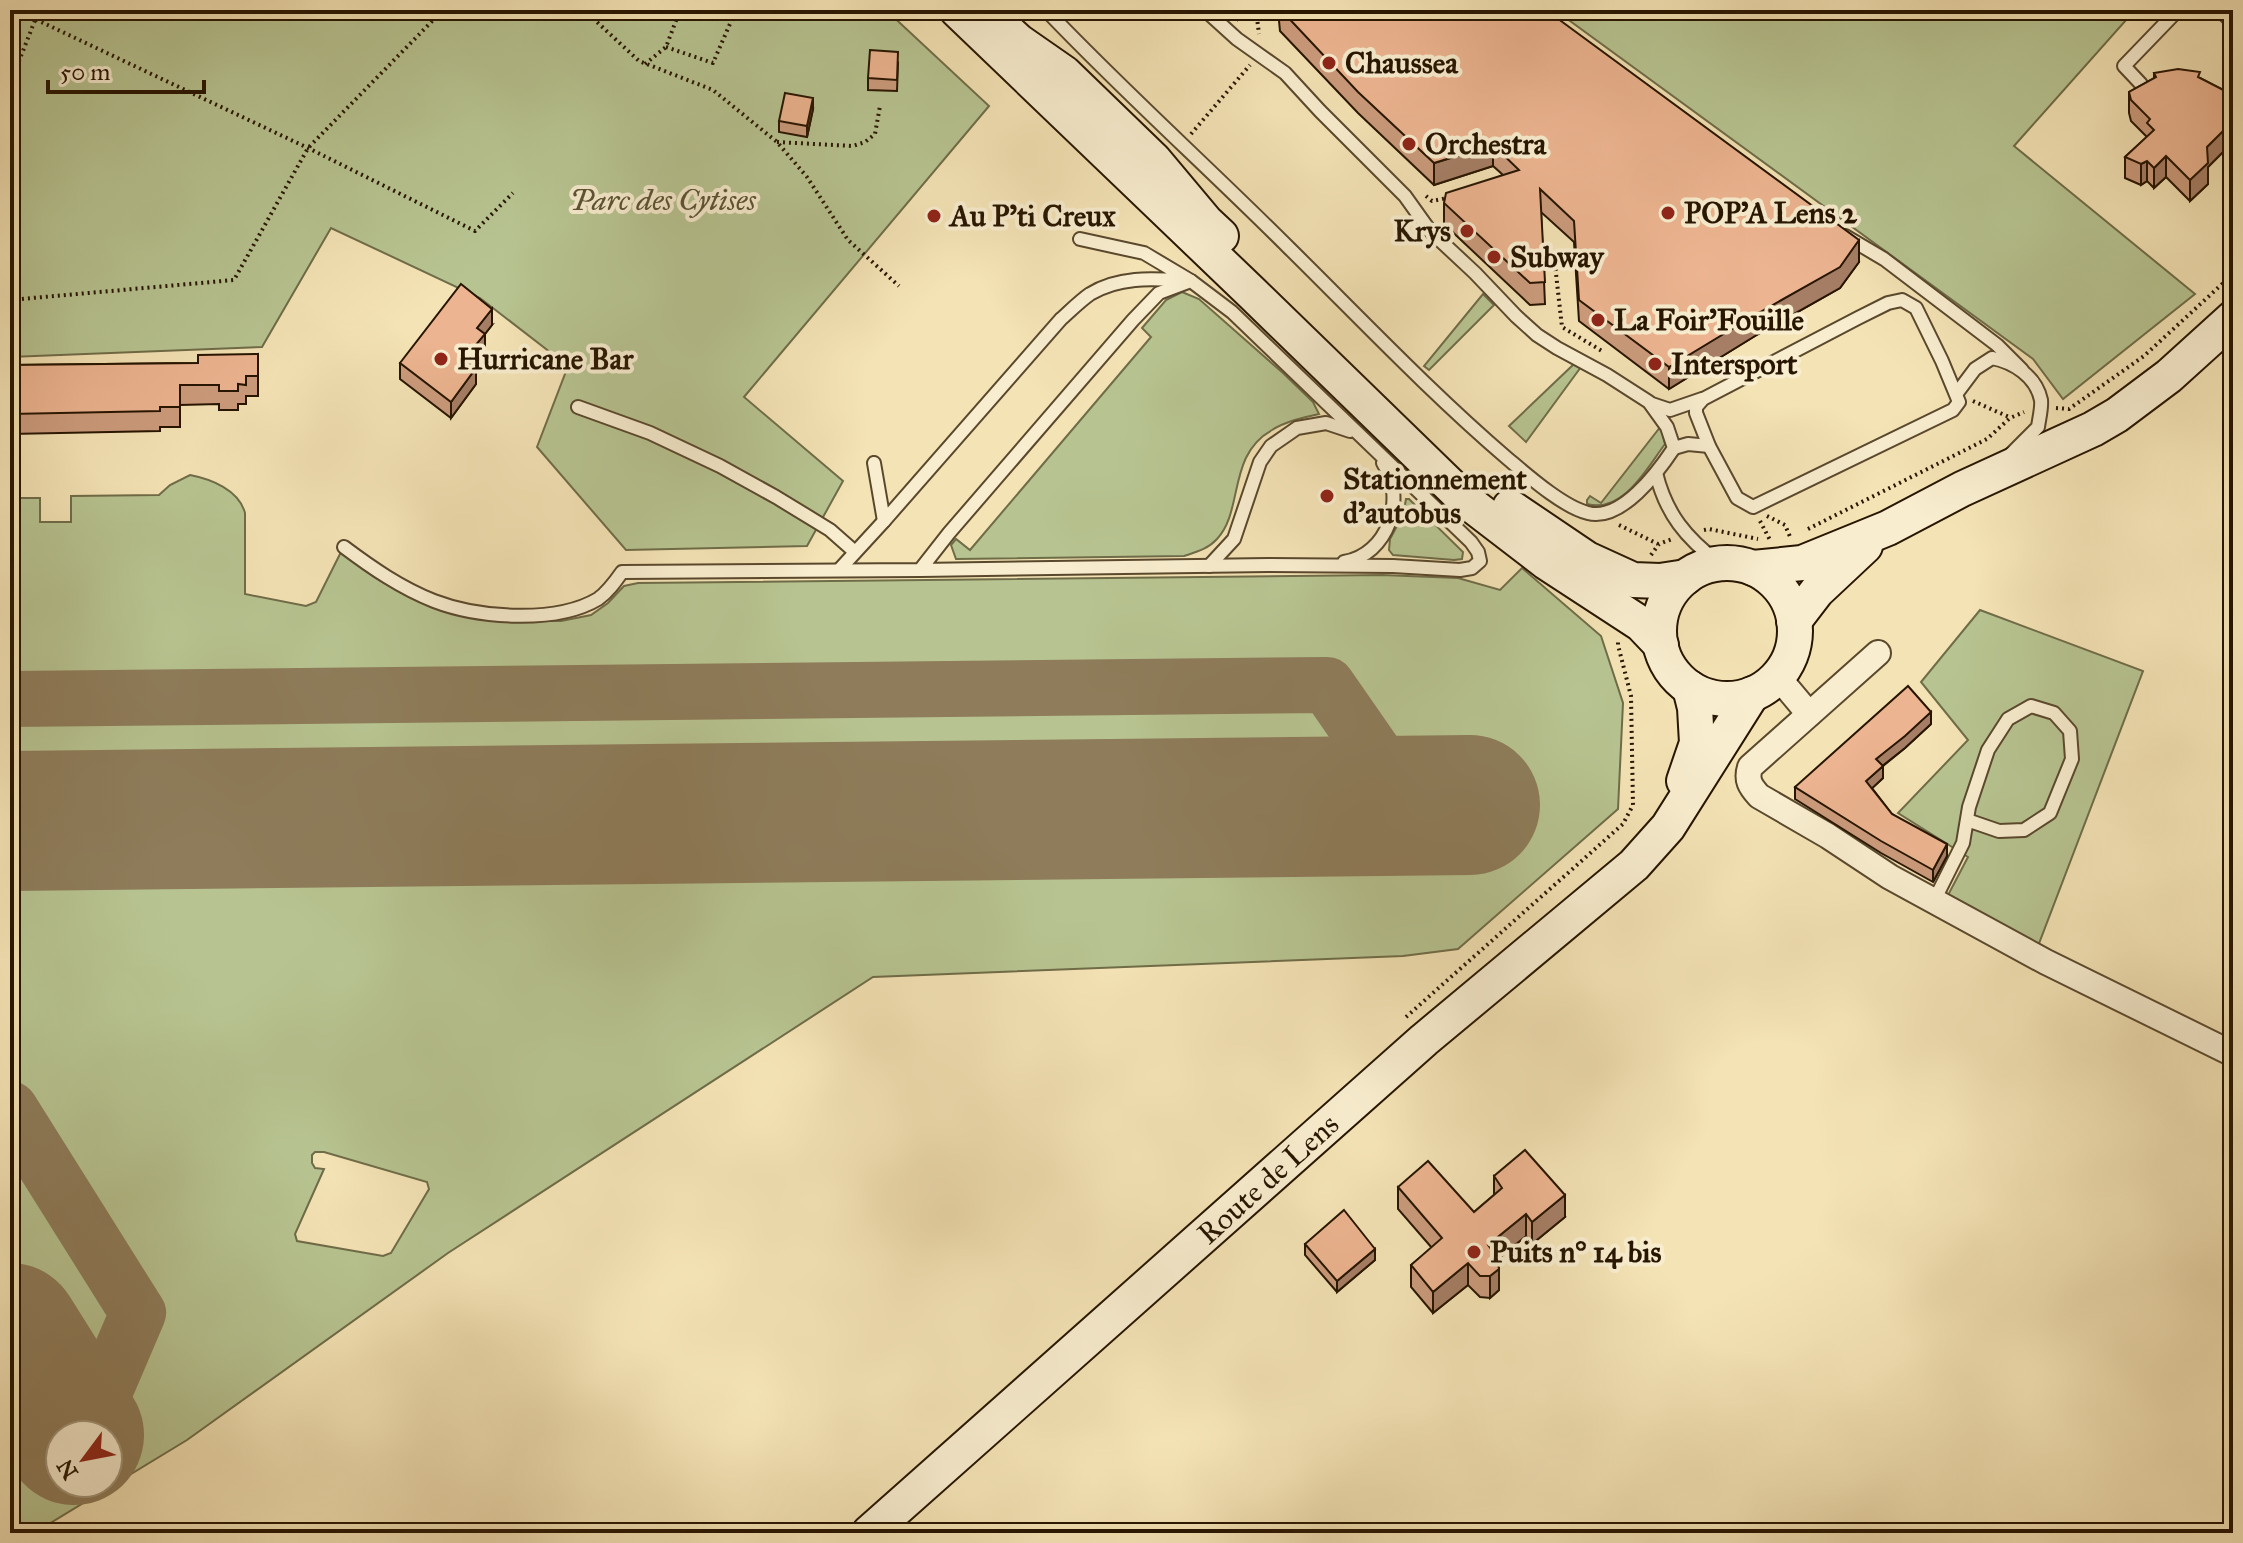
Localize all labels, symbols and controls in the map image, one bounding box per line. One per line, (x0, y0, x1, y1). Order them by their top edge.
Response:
scale bar (48, 44, 204, 94)
place label: Chaussea (1345, 45, 1459, 81)
marker: Chaussea (1320, 54, 1338, 72)
text: 50 m (60, 57, 110, 87)
place label: Orchestra (1425, 126, 1548, 162)
marker: Orchestra (1400, 135, 1418, 153)
park label: Parc des Cytises (570, 182, 757, 218)
place label: POP'A Lens 2 (1684, 195, 1858, 231)
place label: Au P'ti Creux (948, 198, 1116, 234)
marker: POP'A Lens 2 (1659, 204, 1677, 222)
marker: Au P'ti Creux (925, 207, 943, 225)
place label: Krys (1393, 213, 1451, 249)
marker: Krys (1458, 222, 1476, 240)
place label: Subway (1510, 239, 1604, 275)
marker: Subway (1485, 248, 1503, 266)
place label: La Foir'Fouille (1614, 302, 1804, 338)
marker: La Foir'Fouille (1589, 311, 1607, 329)
place label: Hurricane Bar (457, 341, 634, 377)
place label: Intersport (1671, 346, 1798, 382)
marker: Hurricane Bar (432, 350, 450, 368)
marker: Intersport (1646, 355, 1664, 373)
place label: Stationnement d'autobus (1343, 461, 1527, 531)
marker: Stationnement d'autobus (1318, 487, 1336, 505)
street label: Route de Lens (1190, 1106, 1346, 1252)
place label: Puits n° 14 bis (1490, 1234, 1662, 1270)
marker: Puits n° 14 bis (1465, 1243, 1483, 1261)
north arrow (44, 1419, 124, 1499)
text: N (51, 1454, 84, 1484)

